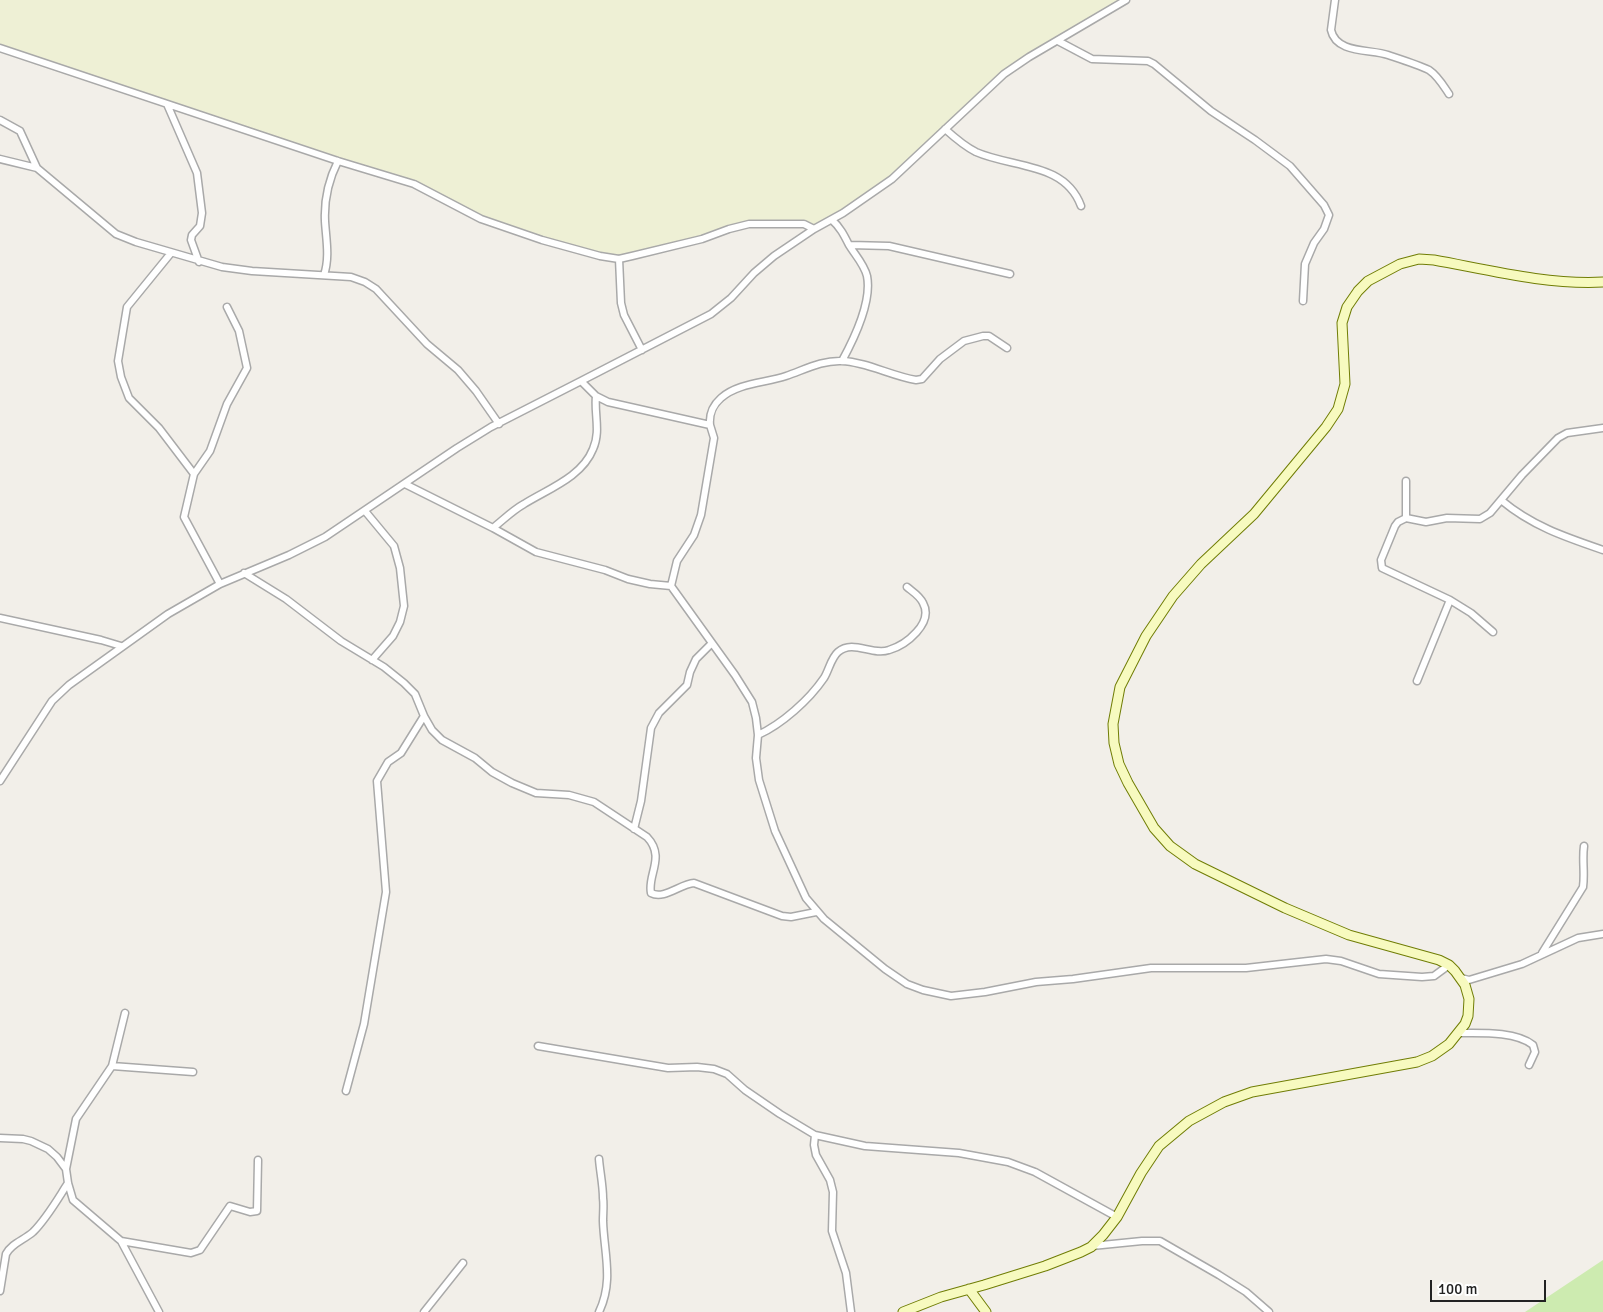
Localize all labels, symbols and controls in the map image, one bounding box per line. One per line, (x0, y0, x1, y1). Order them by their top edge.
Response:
scale bar (1433, 1270, 1549, 1302)
text: 100 m (1438, 1280, 1478, 1298)

